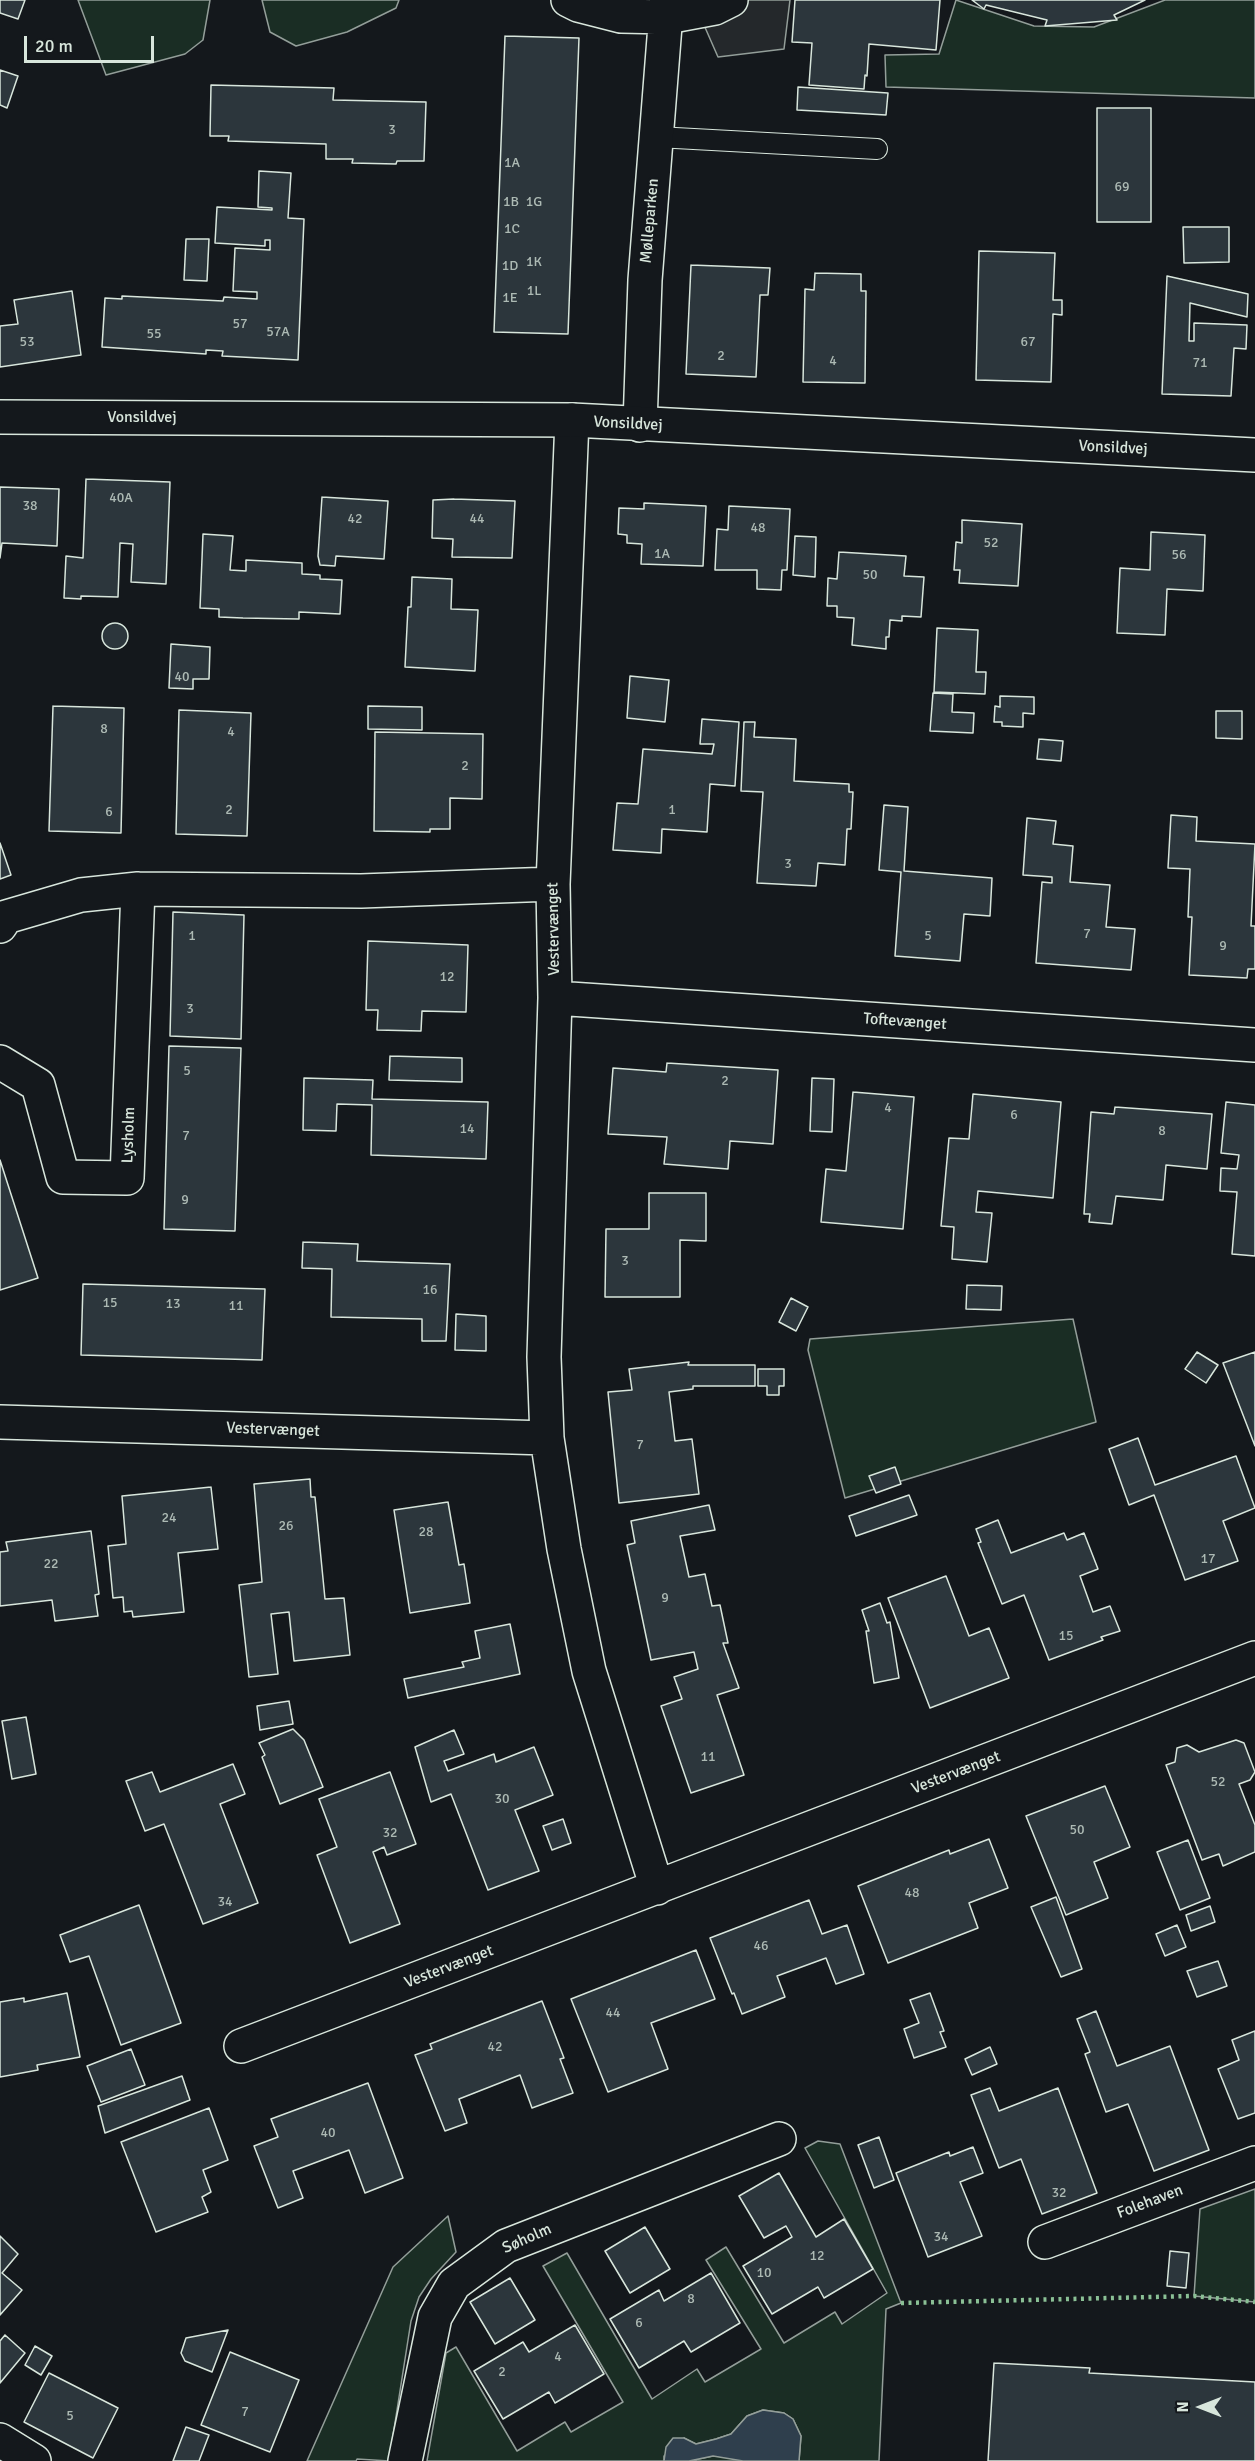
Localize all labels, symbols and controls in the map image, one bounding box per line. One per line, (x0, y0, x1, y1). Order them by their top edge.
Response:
scale bar (27, 24, 158, 62)
text: 20 m (35, 35, 73, 57)
house number: 3 (388, 122, 396, 138)
house number: 1A (504, 155, 520, 171)
street label: Mølleparken (637, 178, 663, 264)
house number: 69 (1114, 179, 1130, 195)
house number: 1B (503, 194, 519, 210)
house number: 1G (526, 194, 542, 210)
house number: 1C (504, 221, 520, 237)
house number: 1K (526, 254, 542, 270)
house number: 1D (502, 258, 518, 274)
house number: 1L (527, 283, 541, 299)
house number: 1E (502, 290, 518, 306)
house number: 57 (232, 316, 248, 332)
house number: 57A (266, 324, 290, 340)
house number: 55 (146, 326, 162, 342)
house number: 53 (19, 334, 35, 350)
house number: 67 (1020, 334, 1036, 350)
house number: 2 (717, 348, 725, 364)
house number: 4 (829, 353, 837, 369)
house number: 71 (1192, 355, 1208, 371)
street label: Vonsildvej (107, 408, 177, 428)
street label: Vonsildvej (593, 413, 663, 435)
street label: Vonsildvej (1078, 437, 1148, 459)
house number: 40A (109, 490, 133, 506)
house number: 38 (22, 498, 38, 514)
house number: 42 (347, 511, 363, 527)
house number: 44 (469, 511, 485, 527)
house number: 48 (750, 520, 766, 536)
house number: 52 (983, 535, 999, 551)
house number: 1A (654, 546, 670, 562)
house number: 56 (1171, 547, 1187, 563)
house number: 50 (862, 567, 878, 583)
house number: 40 (174, 669, 190, 685)
house number: 8 (100, 721, 108, 737)
house number: 4 (227, 724, 235, 740)
house number: 2 (461, 758, 469, 774)
house number: 2 (225, 802, 233, 818)
house number: 1 (668, 802, 676, 818)
house number: 6 (105, 804, 113, 820)
house number: 3 (784, 856, 792, 872)
street label: Vestervænget (544, 882, 564, 976)
house number: 7 (1083, 926, 1091, 942)
house number: 1 (188, 928, 196, 944)
house number: 5 (924, 928, 932, 944)
house number: 9 (1219, 938, 1227, 954)
house number: 12 (439, 969, 455, 985)
house number: 3 (186, 1001, 194, 1017)
street label: Toftevænget (863, 1010, 947, 1034)
house number: 5 (183, 1063, 191, 1079)
house number: 2 (721, 1073, 729, 1089)
house number: 4 (884, 1100, 892, 1116)
street label: Lysholm (118, 1106, 140, 1164)
house number: 6 (1010, 1107, 1018, 1123)
house number: 14 (459, 1121, 475, 1137)
house number: 8 (1158, 1123, 1166, 1139)
house number: 7 (182, 1128, 190, 1144)
house number: 9 (181, 1192, 189, 1208)
house number: 3 (621, 1253, 629, 1269)
house number: 16 (422, 1282, 438, 1298)
house number: 15 (102, 1295, 118, 1311)
house number: 13 (165, 1296, 181, 1312)
house number: 11 (228, 1298, 244, 1314)
street label: Vestervænget (226, 1419, 320, 1441)
house number: 7 (636, 1437, 644, 1453)
house number: 24 (161, 1510, 177, 1526)
house number: 26 (278, 1518, 294, 1534)
house number: 28 (418, 1524, 434, 1540)
house number: 17 (1200, 1551, 1216, 1567)
house number: 22 (43, 1556, 59, 1572)
house number: 9 (661, 1590, 669, 1606)
house number: 15 (1058, 1628, 1074, 1644)
street label: Vestervænget (909, 1747, 1003, 1799)
house number: 11 (700, 1749, 716, 1765)
house number: 52 (1210, 1774, 1226, 1790)
house number: 30 (494, 1791, 510, 1807)
house number: 50 (1069, 1822, 1085, 1838)
house number: 32 (382, 1825, 398, 1841)
house number: 48 (904, 1885, 920, 1901)
house number: 34 (217, 1894, 233, 1910)
house number: 46 (753, 1938, 769, 1954)
street label: Vestervænget (402, 1941, 496, 1993)
house number: 44 (605, 2005, 621, 2021)
house number: 42 (487, 2039, 503, 2055)
house number: 40 (320, 2125, 336, 2141)
street label: Folehaven (1114, 2181, 1186, 2223)
house number: 32 (1051, 2185, 1067, 2201)
street label: Søholm (499, 2220, 555, 2258)
house number: 34 (933, 2229, 949, 2245)
house number: 12 (809, 2248, 825, 2264)
house number: 10 (756, 2265, 772, 2281)
house number: 8 (687, 2291, 695, 2307)
house number: 6 (635, 2315, 643, 2331)
house number: 4 (554, 2349, 562, 2365)
house number: 2 (498, 2364, 506, 2380)
north arrow (1171, 2377, 1231, 2437)
text: N (1173, 2401, 1193, 2413)
house number: 7 (241, 2404, 249, 2420)
house number: 5 (66, 2408, 74, 2424)

